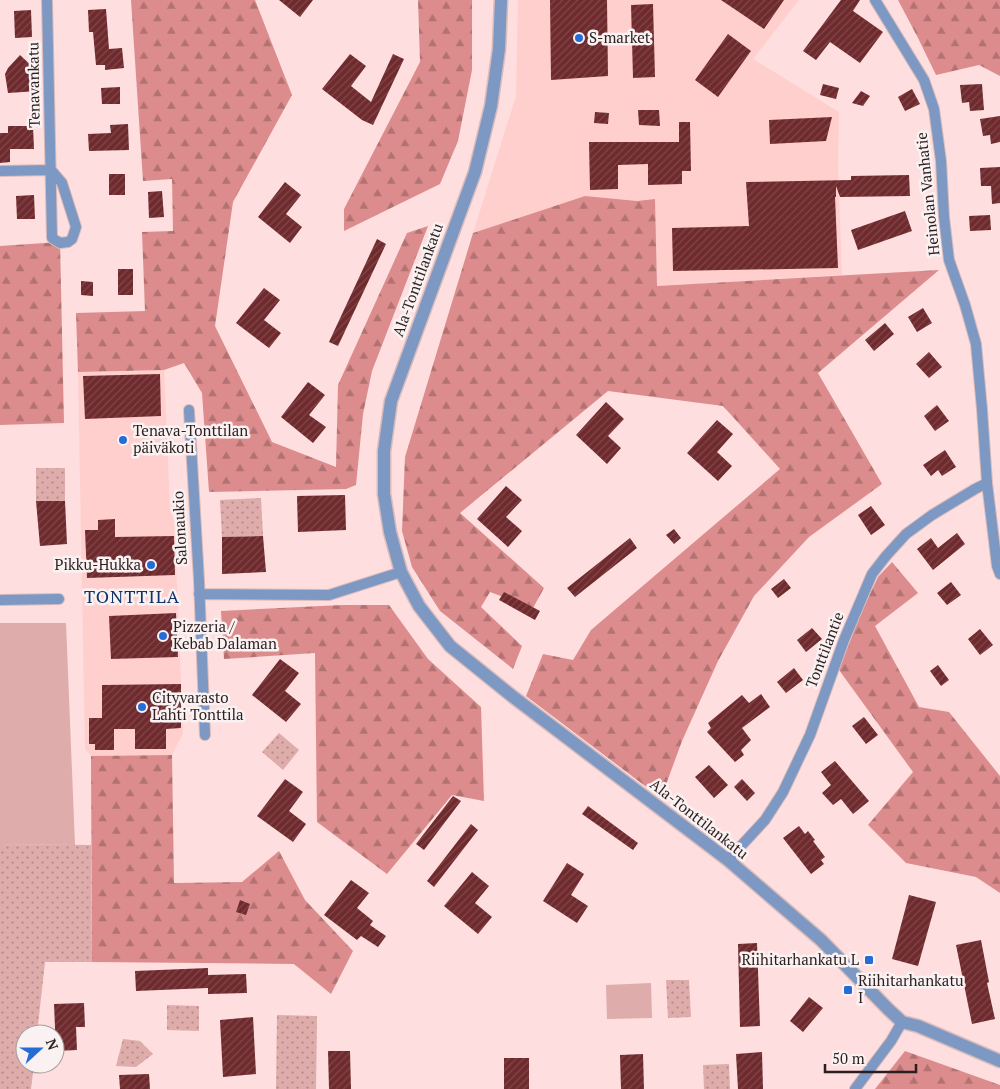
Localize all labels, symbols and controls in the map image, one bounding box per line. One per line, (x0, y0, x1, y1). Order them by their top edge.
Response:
place label: S-market (589, 27, 651, 47)
marker: S-market (573, 32, 585, 44)
street label: Tenavankatu (22, 41, 44, 128)
street label: Heinolan Vanhatie (911, 131, 943, 257)
street label: Ala-Tonttilankatu (387, 220, 447, 339)
place label: Tenava-Tonttilan päiväkoti (133, 420, 248, 457)
marker: Tenava-Tonttilan päiväkoti (117, 434, 129, 446)
street label: Salonaukio (167, 491, 191, 566)
place label: Pikku-Hukka (54, 554, 141, 574)
marker: Pikku-Hukka (145, 559, 157, 571)
district label: TONTTILA (84, 584, 180, 608)
street label: Tonttilantie (800, 609, 848, 690)
place label: Pizzeria / Kebab Dalaman (173, 616, 277, 653)
marker: Pizzeria / Kebab Dalaman (157, 630, 169, 642)
place label: Cityvarasto Lahti Tonttila (152, 687, 244, 724)
marker: Cityvarasto Lahti Tonttila (136, 701, 148, 713)
street label: Ala-Tonttilankatu (646, 774, 753, 863)
place label: Riihitarhankatu L (742, 949, 859, 969)
marker: Riihitarhankatu L (863, 954, 875, 966)
place label: Riihitarhankatu I (858, 970, 964, 1007)
marker: Riihitarhankatu I (842, 984, 854, 996)
north arrow (15, 1024, 65, 1074)
text: N (42, 1036, 64, 1053)
scale bar (825, 1042, 916, 1074)
text: 50 m (832, 1048, 865, 1068)

